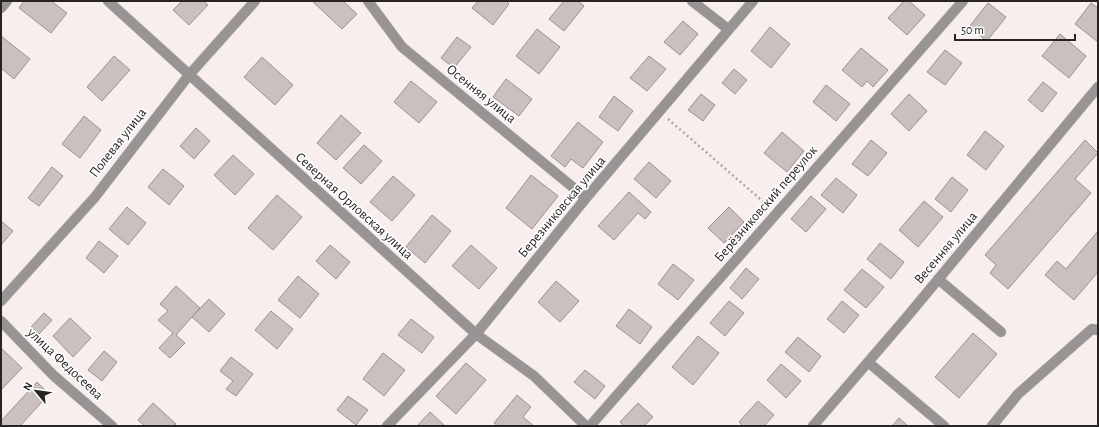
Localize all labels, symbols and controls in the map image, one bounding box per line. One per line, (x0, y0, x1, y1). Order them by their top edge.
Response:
scale bar (955, 16, 1075, 42)
text: 50 m (961, 24, 984, 36)
street label: Осенняя улица (444, 62, 519, 126)
street label: Полевая улица (87, 105, 150, 180)
street label: Берёзниковский переулок (712, 143, 820, 265)
street label: Северная Орловская улица (293, 150, 416, 263)
street label: Березниковская улица (516, 153, 609, 260)
street label: Весенняя улица (912, 209, 981, 287)
street label: улица Федосеева (24, 325, 106, 403)
north arrow (16, 371, 56, 411)
text: N (21, 380, 34, 392)

